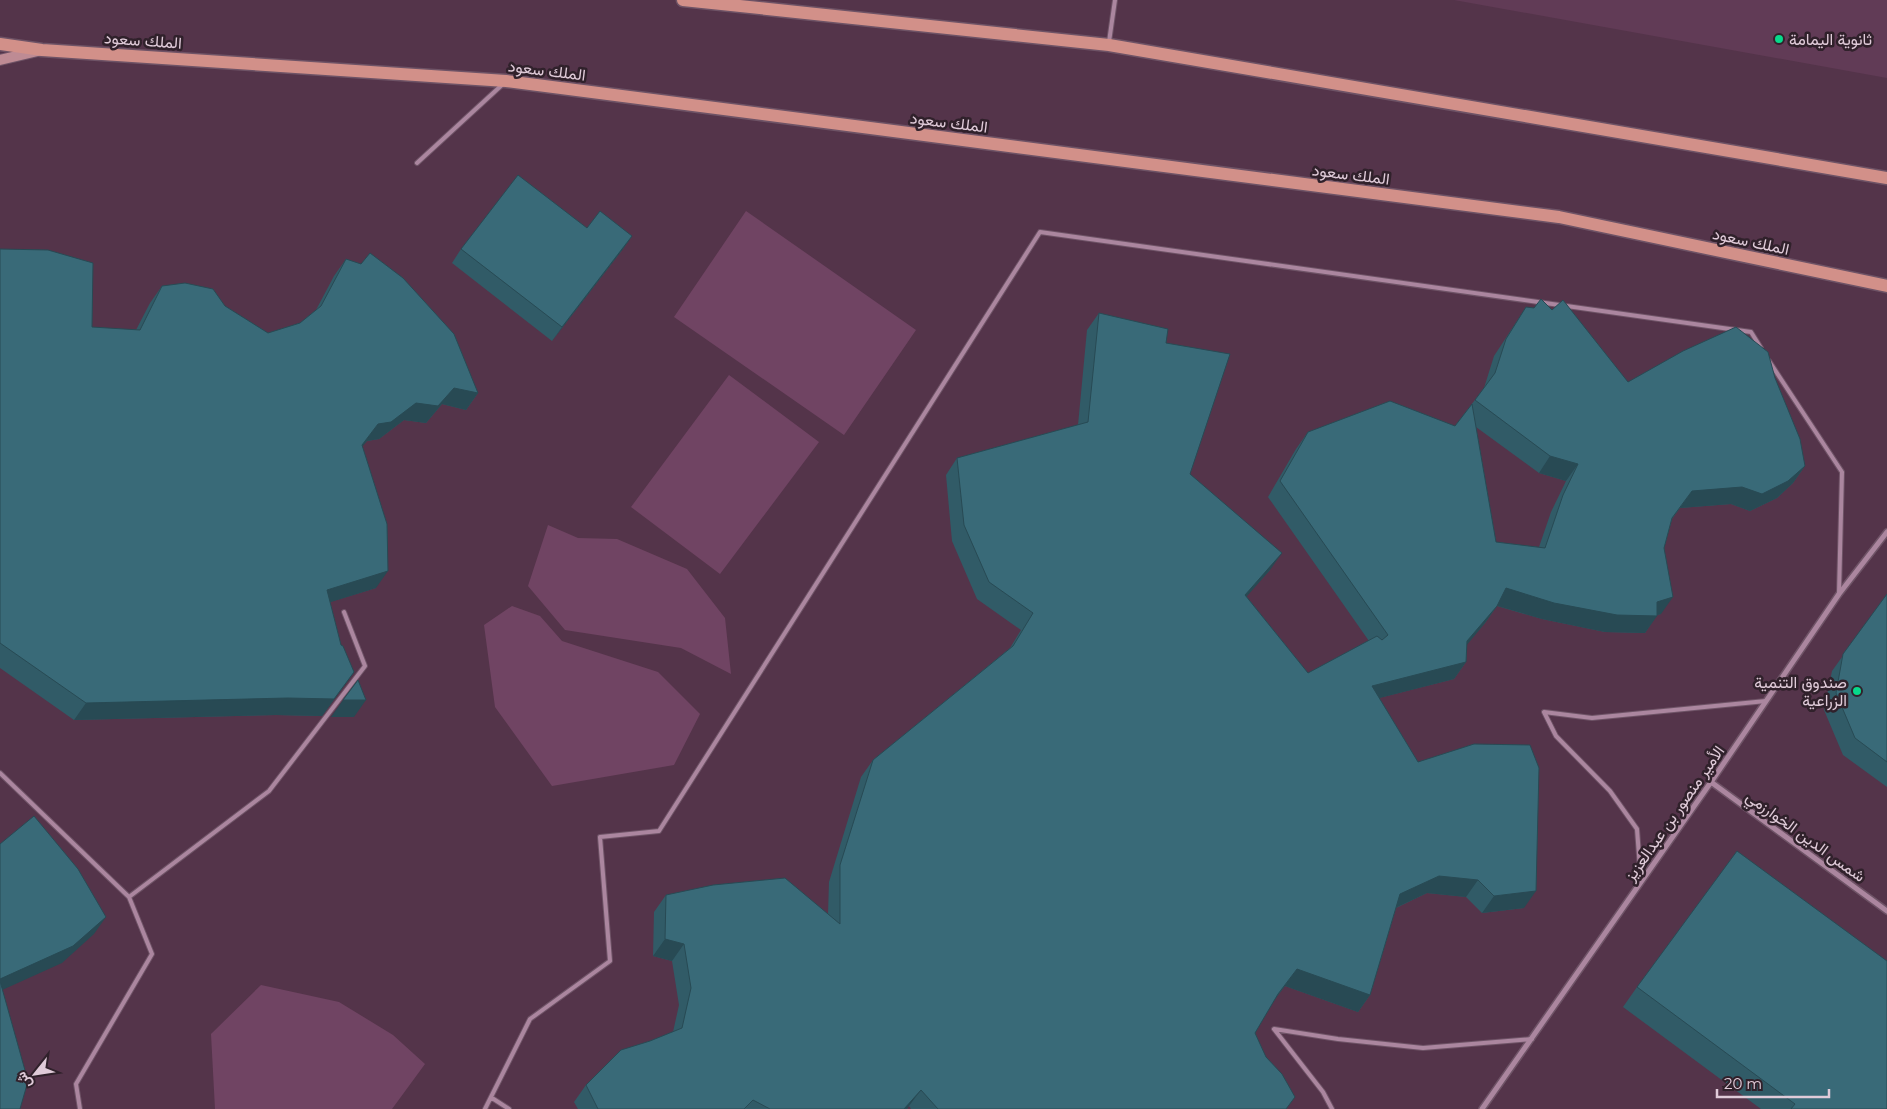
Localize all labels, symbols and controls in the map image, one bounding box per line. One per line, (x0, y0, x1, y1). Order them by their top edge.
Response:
street label: الملك سعود (103, 28, 182, 54)
place label: ثانوية اليمامة (1789, 30, 1872, 50)
marker: ثانوية اليمامة (1773, 33, 1785, 45)
street label: الملك سعود (507, 56, 587, 86)
street label: الملك سعود (909, 108, 989, 138)
street label: الملك سعود (1311, 160, 1391, 190)
street label: الملك سعود (1711, 224, 1791, 260)
place label: صندوق التنمية الزراعية (1754, 673, 1847, 711)
marker: صندوق التنمية الزراعية (1851, 685, 1863, 697)
street label: الأمير منصور بن عبدالعزيز (1620, 742, 1729, 886)
street label: شمس الدين الخوارزمي (1740, 787, 1869, 889)
north arrow (10, 1049, 60, 1099)
scale bar (1717, 1066, 1830, 1098)
text: ش (12, 1069, 36, 1092)
text: 20 m (1724, 1074, 1762, 1093)

